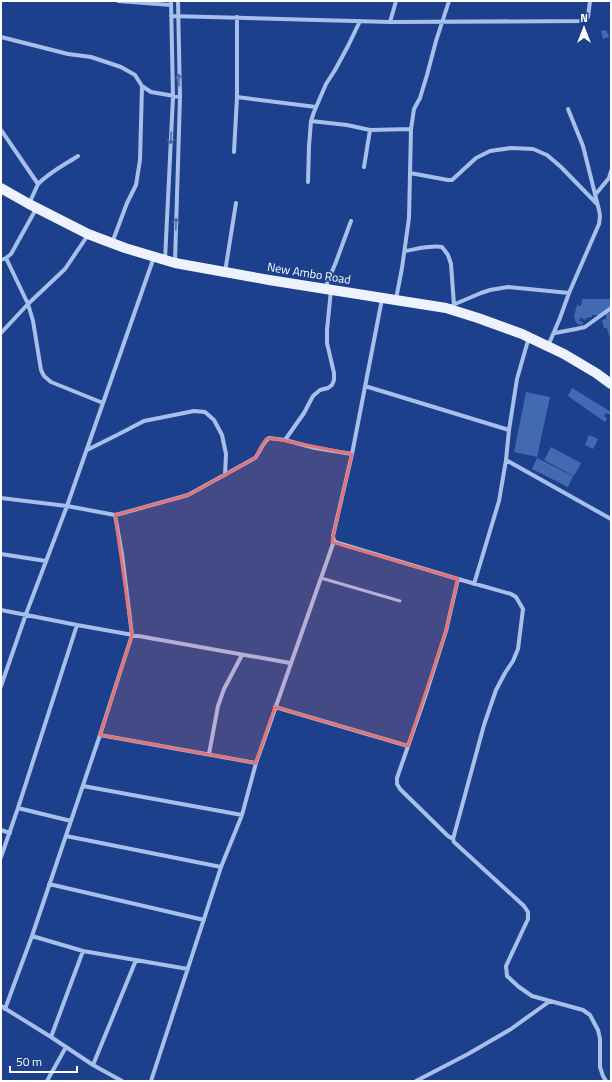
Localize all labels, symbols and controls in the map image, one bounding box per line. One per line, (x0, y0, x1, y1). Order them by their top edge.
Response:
north arrow (564, 8, 604, 48)
text: N (580, 10, 588, 26)
one-way arrow (176, 74, 183, 87)
one-way arrow (167, 131, 174, 144)
one-way arrow (172, 218, 180, 231)
street label: New Ambo Road (266, 257, 352, 289)
scale bar (10, 1048, 77, 1074)
text: 50 m (16, 1052, 42, 1071)

